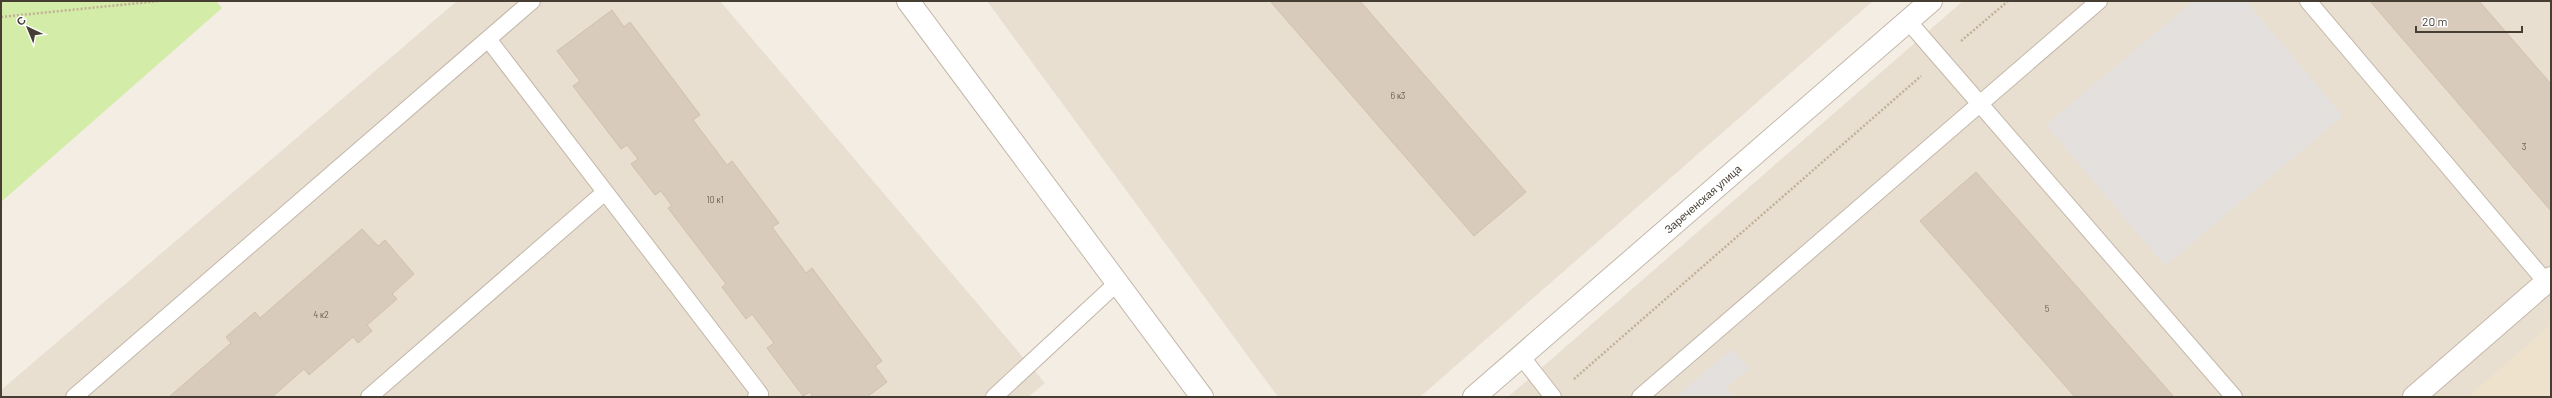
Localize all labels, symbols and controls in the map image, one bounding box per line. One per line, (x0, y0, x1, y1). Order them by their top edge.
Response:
north arrow (8, 8, 48, 48)
scale bar (2416, 8, 2522, 34)
text: С (13, 13, 28, 28)
text: 20 m (2422, 14, 2448, 28)
house number: 6 к3 (1390, 90, 1406, 101)
house number: 3 (2522, 141, 2527, 152)
street label: Зареченская улица (1662, 161, 1744, 236)
house number: 10 к1 (706, 194, 724, 205)
house number: 5 (2045, 303, 2050, 314)
house number: 4 к2 (313, 309, 329, 320)

